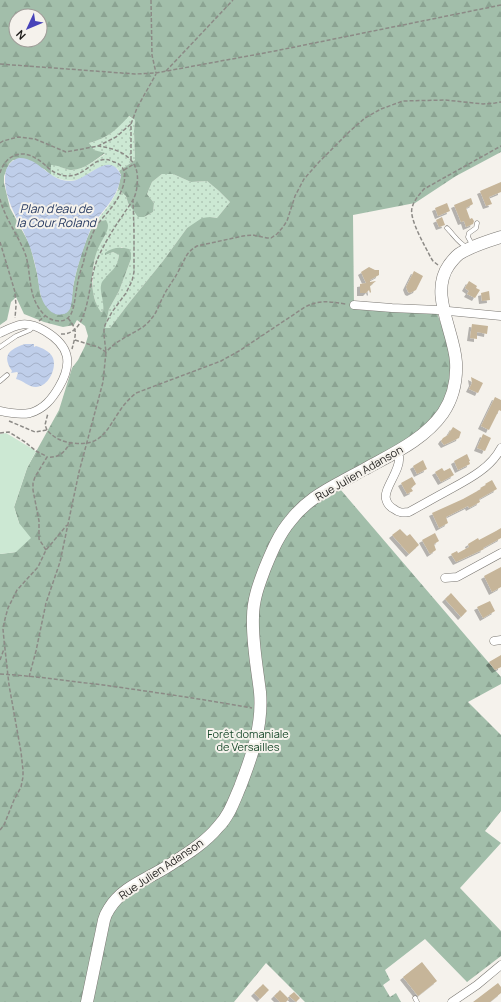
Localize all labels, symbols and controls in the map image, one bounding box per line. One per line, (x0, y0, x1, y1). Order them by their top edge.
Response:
north arrow (8, 8, 48, 48)
text: N (12, 27, 29, 43)
water label: Plan d'eau de la Cour Roland (16, 200, 98, 231)
street label: Rue Julien Adanson (312, 441, 405, 504)
park label: Forêt domaniale de Versailles (207, 726, 289, 754)
street label: Rue Julien Adanson (116, 835, 206, 902)

